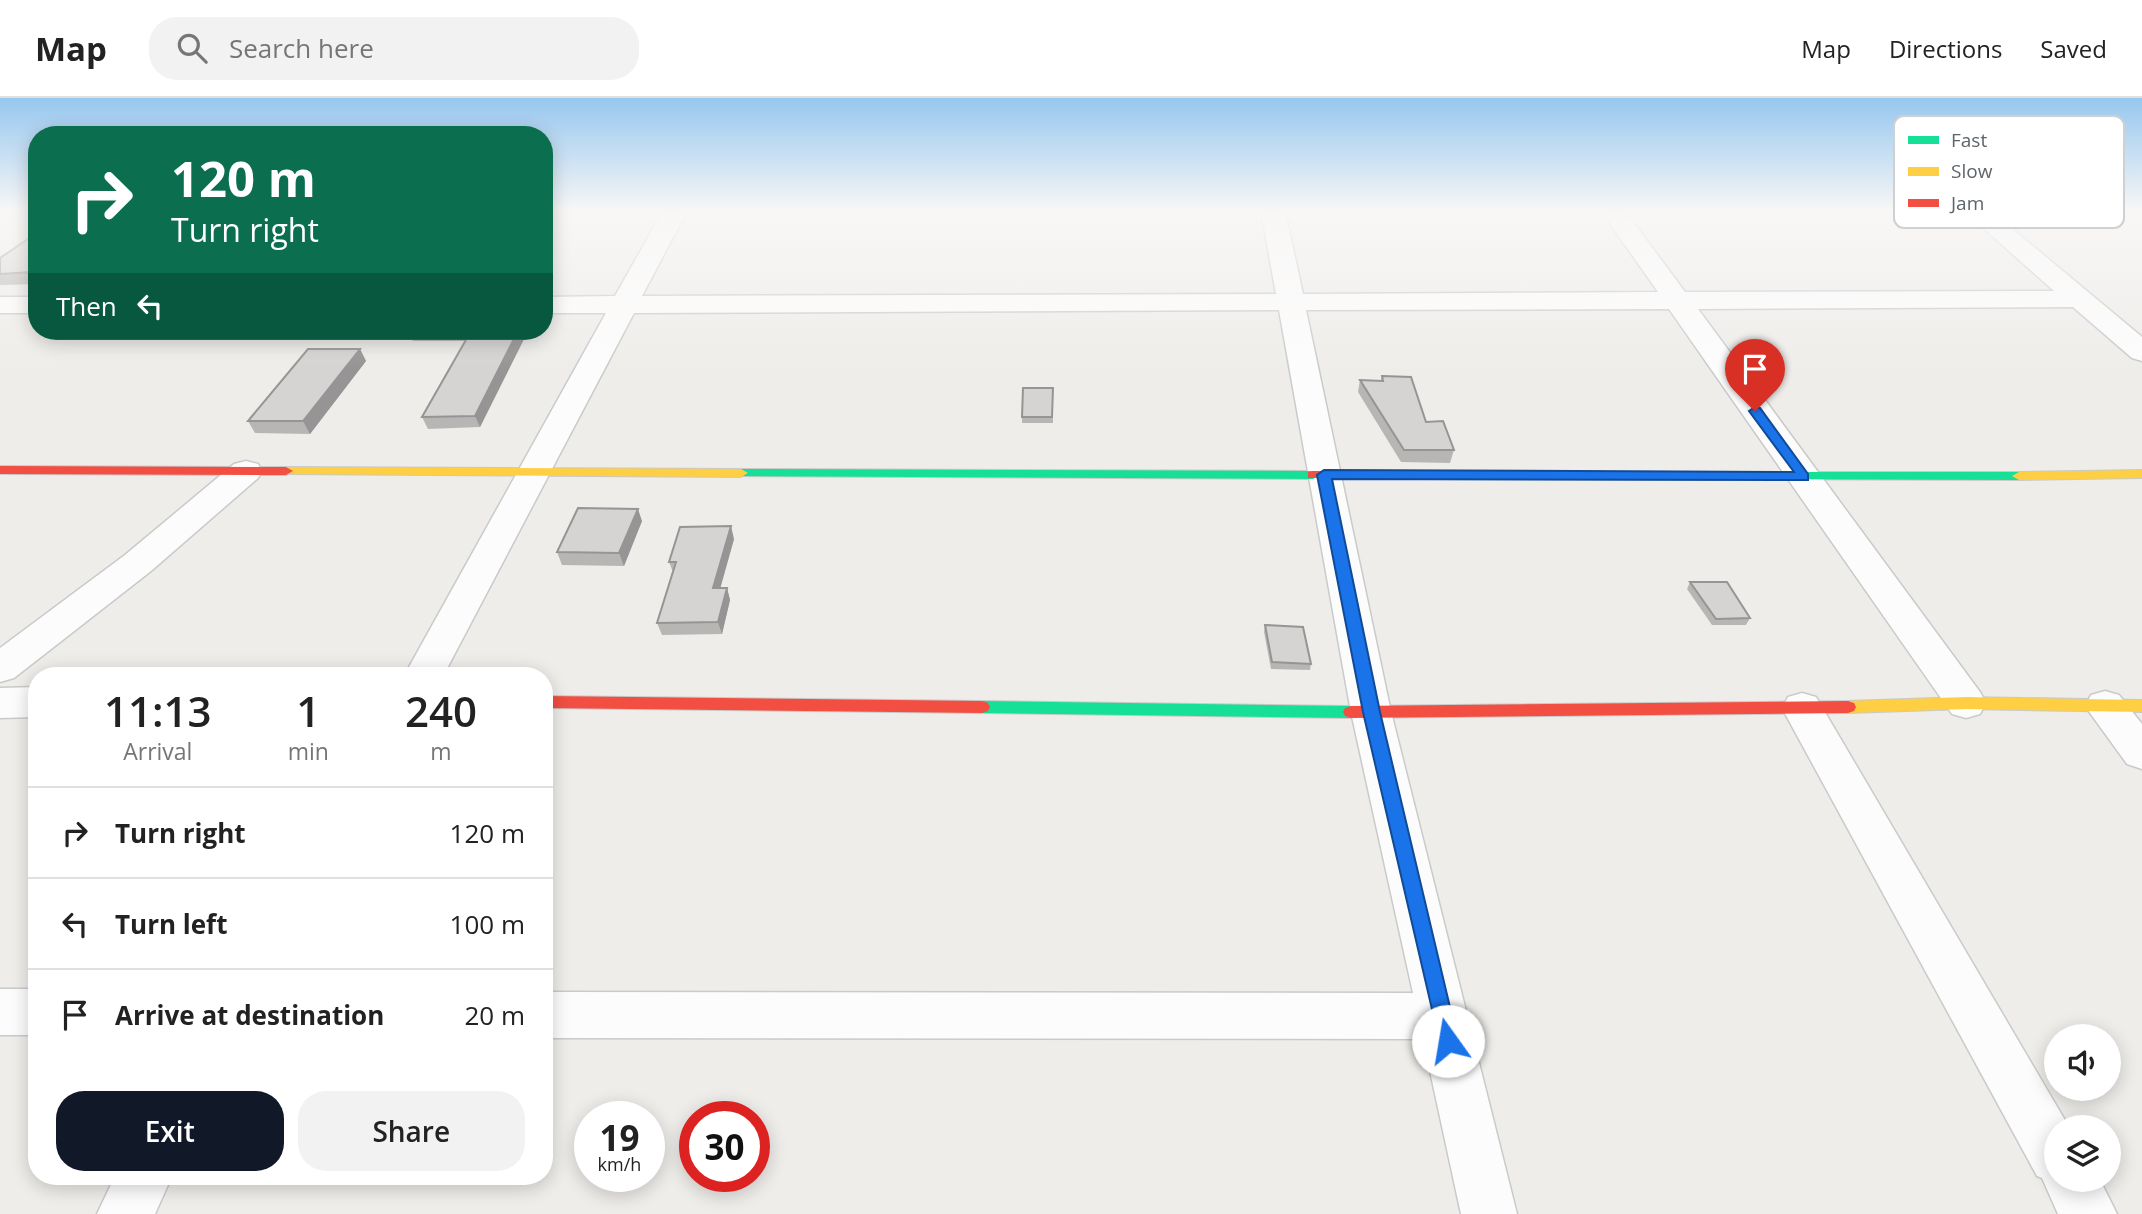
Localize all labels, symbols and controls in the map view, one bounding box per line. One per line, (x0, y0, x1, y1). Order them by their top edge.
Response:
search box (149, 17, 639, 80)
text: Map (35, 26, 107, 71)
icon: search (173, 29, 211, 67)
text: Search here (229, 30, 374, 66)
text: Map (1801, 32, 1851, 65)
text: Directions (1889, 32, 2002, 65)
text: Saved (2040, 32, 2107, 65)
legend (1894, 116, 2124, 228)
text: Fast (1951, 127, 1987, 153)
text: 120 m (171, 145, 316, 211)
icon: right (56, 154, 147, 245)
text: Slow (1951, 158, 1993, 184)
text: Jam (1949, 190, 1984, 216)
text: Turn right (171, 208, 319, 251)
icon: left (131, 287, 169, 325)
text: Then (56, 288, 117, 324)
pin (1725, 339, 1785, 411)
icon: arrive (1736, 350, 1774, 388)
text: 11:13 (104, 682, 212, 739)
text: 1 (296, 682, 320, 739)
text: 240 (405, 682, 477, 739)
text: Arrival (123, 735, 192, 767)
text: min (288, 735, 329, 767)
text: m (430, 735, 452, 767)
icon: right (56, 814, 94, 852)
text: Turn right (115, 815, 246, 851)
text: 120 m (450, 815, 525, 851)
icon: left (56, 905, 94, 943)
text: Turn left (115, 906, 227, 942)
text: 100 m (450, 906, 525, 942)
icon: arrive (56, 996, 94, 1034)
text: Arrive at destination (115, 997, 384, 1033)
text: 20 m (464, 997, 525, 1033)
position arrow (1411, 1004, 1485, 1078)
map controls (2044, 1024, 2121, 1192)
button: sound (2044, 1024, 2121, 1101)
button: Exit (56, 1091, 284, 1171)
button: Share (298, 1091, 525, 1171)
speed limit sign: 30 (679, 1101, 770, 1192)
text: 19 (599, 1114, 640, 1161)
button: layers (2044, 1115, 2121, 1192)
text: km/h (598, 1152, 641, 1176)

